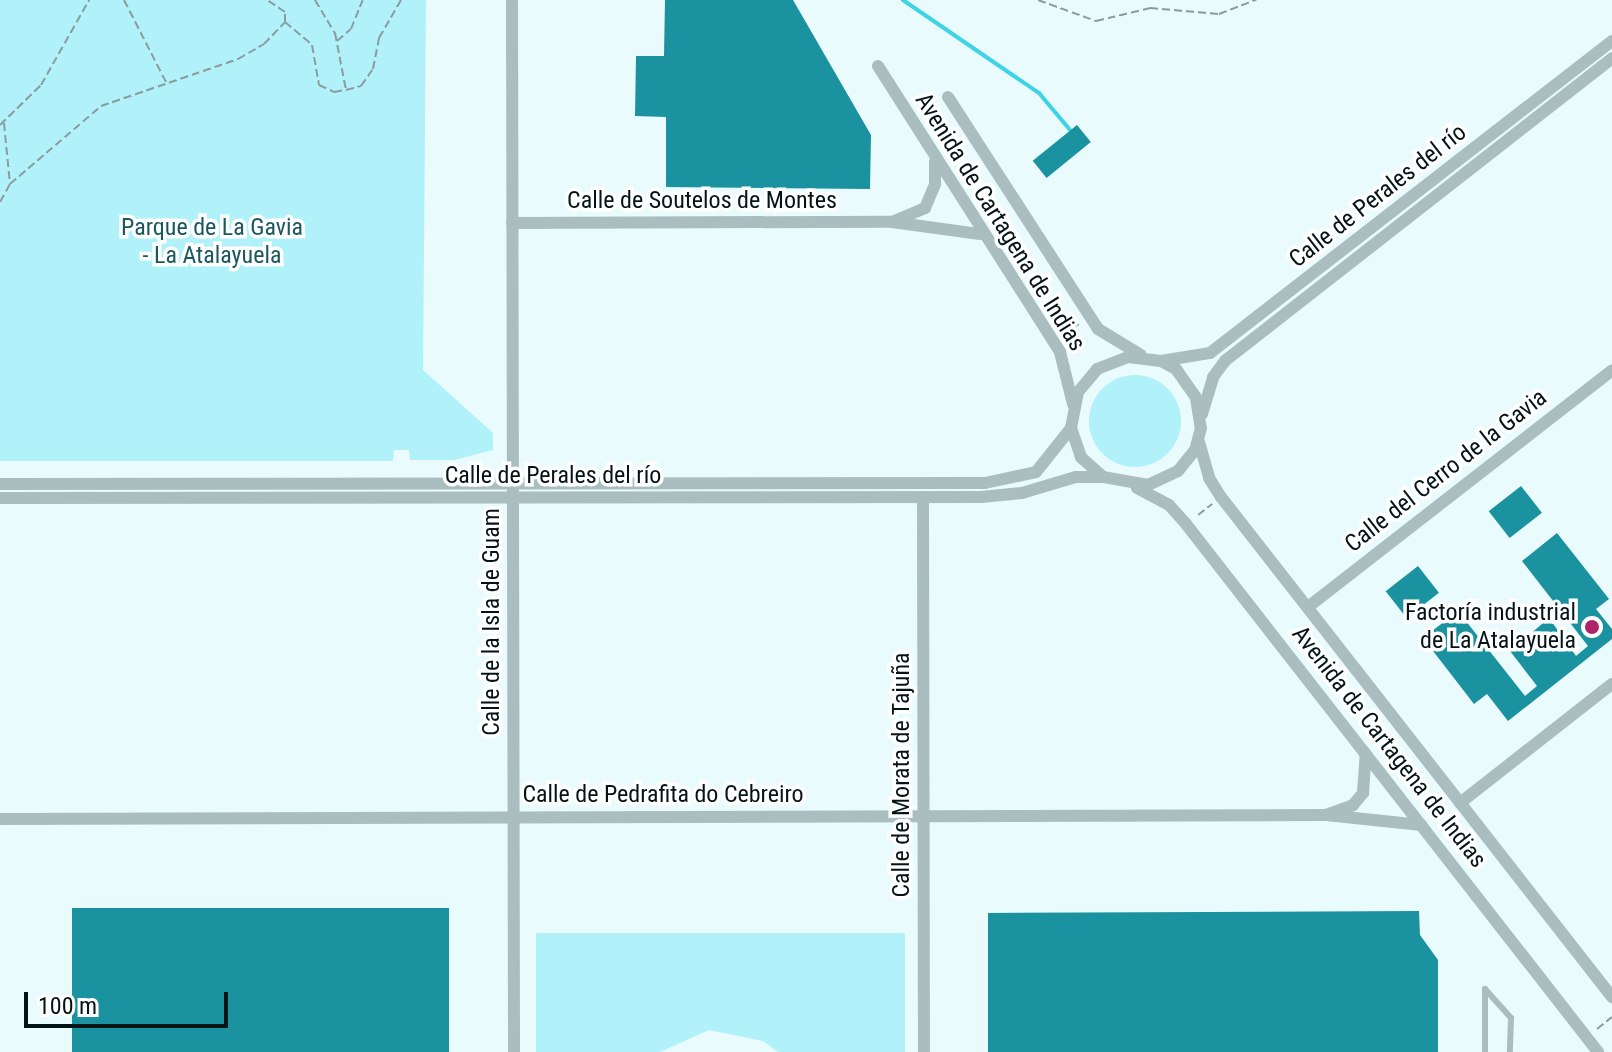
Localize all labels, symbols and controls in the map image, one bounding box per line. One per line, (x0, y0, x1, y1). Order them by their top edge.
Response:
street label: Avenida de Cartagena de Indias (909, 88, 1091, 356)
street label: Calle de Perales del río (1284, 118, 1472, 274)
street label: Calle de Soutelos de Montes (567, 187, 837, 215)
park label: Parque de La Gavia - La Atalayuela (121, 214, 303, 270)
street label: Calle del Cerro de la Gavia (1340, 383, 1552, 559)
street label: Calle de Perales del río (445, 462, 661, 490)
street label: Calle de la Isla de Guam (478, 508, 506, 736)
place label: Factoría industrial de La Atalayuela (1405, 599, 1576, 655)
marker: Factoría industrial de La Atalayuela (1583, 618, 1601, 636)
street label: Avenida de Cartagena de Indias (1286, 620, 1492, 874)
street label: Calle de Morata de Tajuña (888, 652, 916, 898)
street label: Calle de Pedrafita do Cebreiro (522, 781, 804, 809)
scale bar (28, 976, 232, 1026)
text: 100 m (38, 992, 97, 1020)

